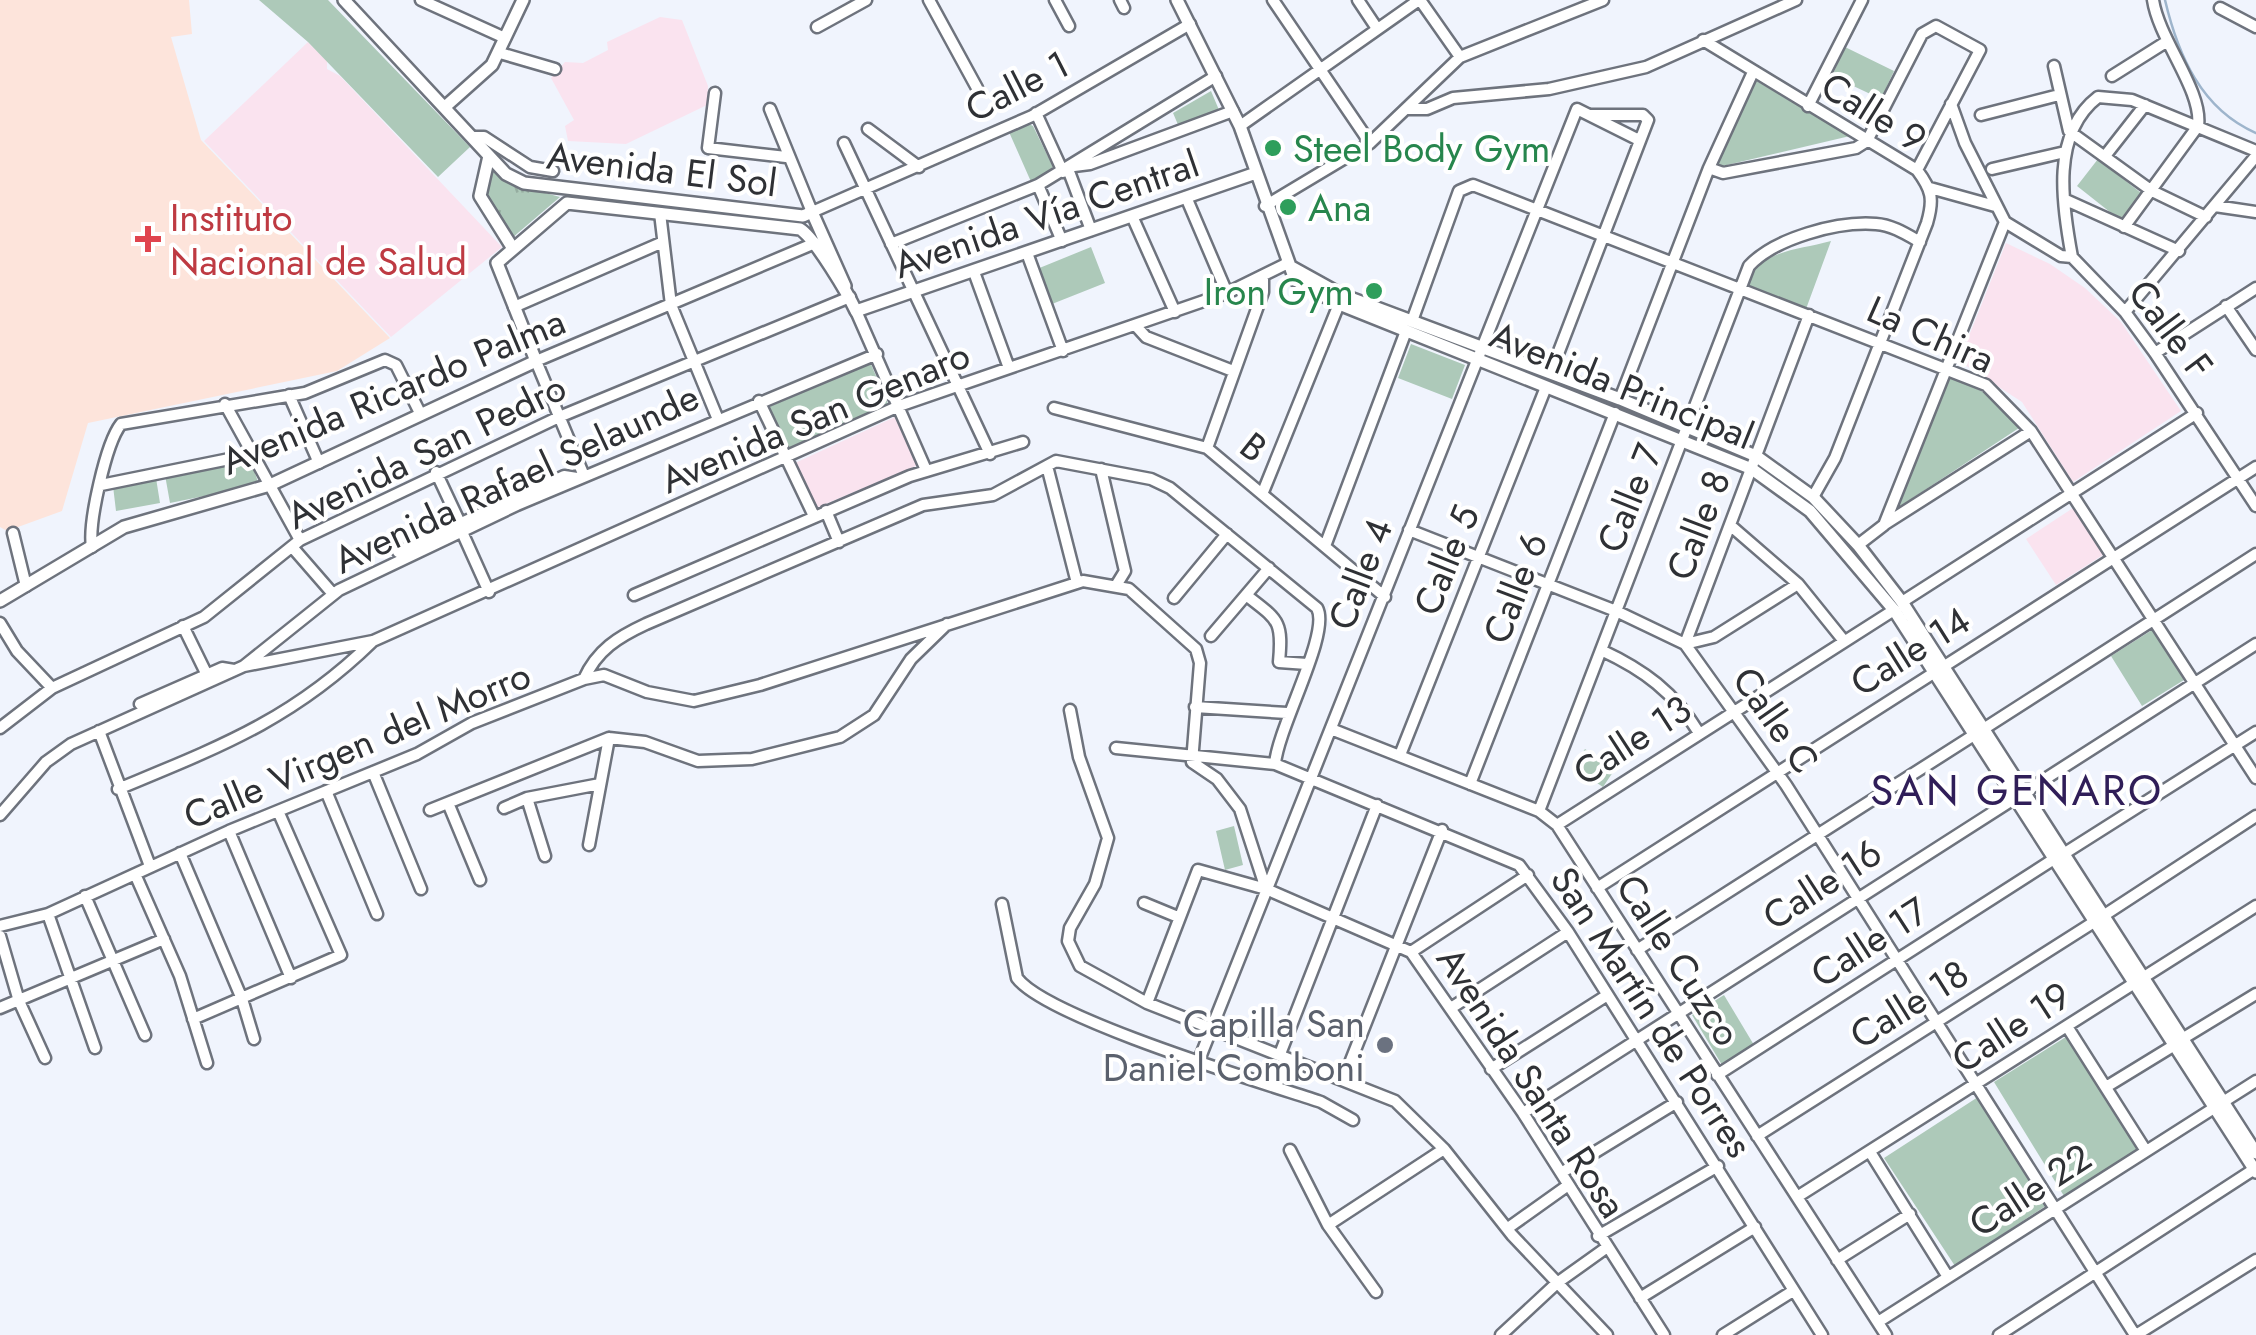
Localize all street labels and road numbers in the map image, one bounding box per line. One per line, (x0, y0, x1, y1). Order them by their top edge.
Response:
street label: Calle 1 (956, 37, 1078, 135)
street label: Calle 9 (1811, 58, 1937, 166)
street label: Avenida El Sol (544, 128, 780, 210)
street label: Avenida Vía Central (886, 136, 1206, 292)
street label: Calle F (2115, 268, 2227, 390)
street label: La Chira (1859, 282, 2003, 386)
street label: Avenida Ricardo Palma (212, 294, 574, 488)
street label: Avenida Principal (1482, 307, 1762, 463)
street label: Avenida San Genaro (652, 327, 978, 507)
street label: Avenida San Pedro (277, 360, 575, 542)
street label: Avenida Rafael Selaunde (324, 369, 708, 587)
street label: B (1229, 419, 1279, 475)
street label: Calle 7 (1582, 435, 1676, 561)
street label: Calle 8 (1652, 462, 1744, 588)
street label: Calle 5 (1399, 497, 1493, 623)
street label: Calle 4 (1314, 511, 1406, 637)
street label: Calle 6 (1469, 525, 1561, 651)
street label: Calle 14 (1839, 593, 1981, 709)
street label: Calle Virgen del Morro (175, 647, 539, 843)
street label: Calle C (1719, 656, 1833, 784)
street label: Calle 13 (1562, 681, 1702, 799)
street label: Calle 16 (1752, 825, 1892, 943)
street label: San Martín de Porres (1537, 856, 1767, 1168)
street label: Calle Cuzco (1603, 863, 1755, 1057)
street label: Calle 17 (1800, 884, 1938, 1000)
street label: Avenida Santa Rosa (1424, 936, 1640, 1228)
street label: Calle 18 (1839, 946, 1979, 1062)
street label: Calle 19 (1941, 968, 2081, 1086)
street label: Calle 22 (1958, 1130, 2102, 1250)

